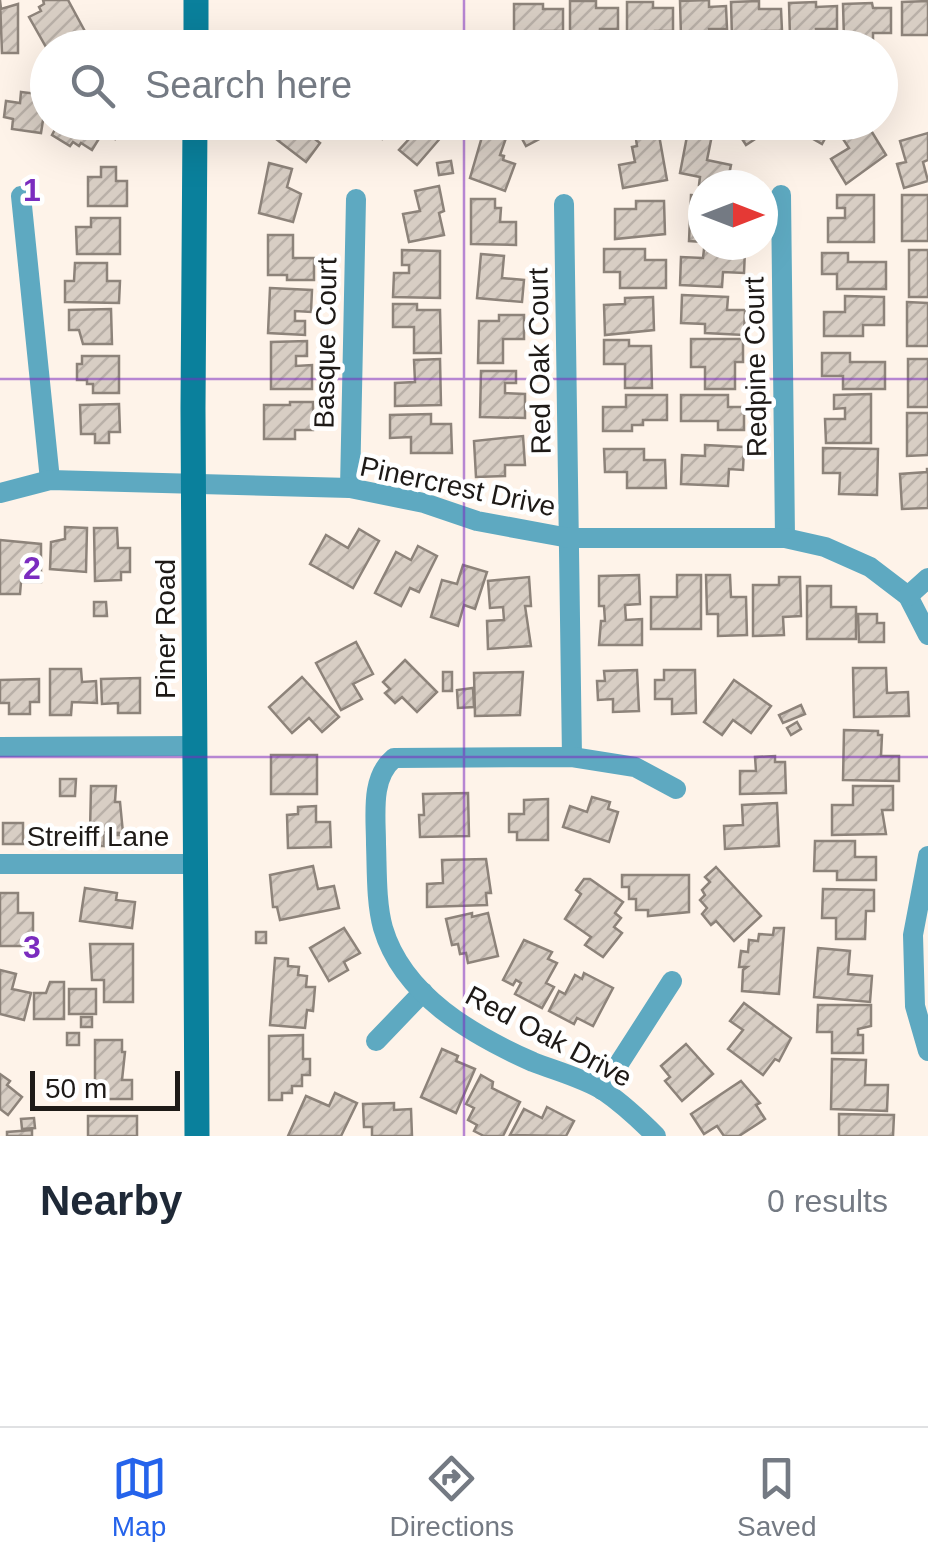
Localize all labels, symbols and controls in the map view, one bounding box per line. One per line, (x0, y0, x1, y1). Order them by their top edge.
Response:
search box (30, 30, 898, 140)
icon: search (65, 58, 120, 113)
text: Search here (145, 64, 352, 106)
north arrow (688, 170, 778, 260)
text: 1 (23, 172, 41, 208)
street label: Basque Court (309, 257, 342, 429)
street label: Red Oak Court (522, 267, 557, 455)
street label: Redpine Court (738, 276, 773, 458)
street label: Pinercrest Drive (357, 451, 559, 522)
text: 2 (23, 550, 41, 586)
street label: Piner Road (150, 559, 181, 699)
street label: Streiff Lane (27, 821, 169, 852)
text: 3 (23, 929, 41, 965)
street label: Red Oak Drive (460, 980, 637, 1093)
scale bar (30, 1066, 180, 1110)
text: 50 m (45, 1073, 107, 1104)
text: Nearby (40, 1177, 182, 1224)
text: 0 results (767, 1183, 888, 1219)
tab: Map (112, 1451, 167, 1543)
tab: Directions (390, 1451, 514, 1543)
tab: Saved (737, 1451, 816, 1543)

